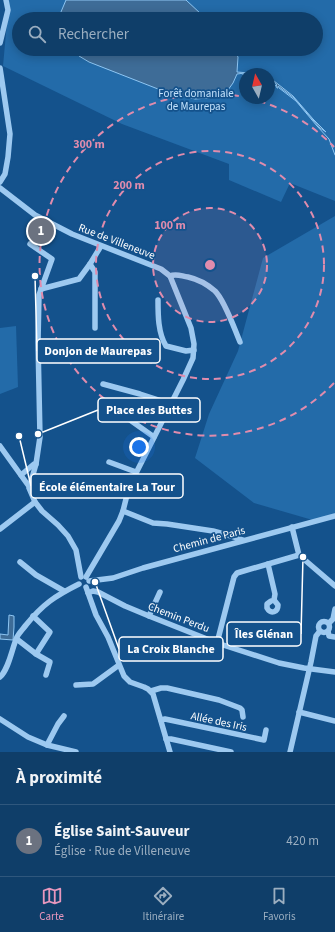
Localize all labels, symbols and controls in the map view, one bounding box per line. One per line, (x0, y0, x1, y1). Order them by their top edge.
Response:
search box (12, 12, 323, 56)
icon: search (26, 23, 48, 45)
text: Rechercher (58, 24, 129, 45)
north arrow (239, 68, 275, 104)
park label: Forêt domaniale de Maurepas (158, 86, 234, 114)
text: 300 m (73, 136, 105, 153)
text: 200 m (113, 177, 145, 194)
pin: 1 (28, 216, 54, 246)
text: 100 m (154, 217, 186, 234)
street label: Rue de Villeneuve (76, 220, 158, 263)
centre of rings (203, 258, 217, 272)
callout: Donjon de Maurepas (37, 339, 160, 363)
text: Donjon de Maurepas (44, 343, 152, 360)
callout: Place des Buttes (98, 398, 200, 422)
text: Place des Buttes (106, 402, 192, 419)
your location (129, 437, 149, 457)
callout: École élémentaire La Tour (31, 474, 183, 498)
text: École élémentaire La Tour (39, 479, 175, 496)
street label: Chemin de Paris (171, 523, 247, 556)
street label: Chemin Perdu (146, 599, 212, 636)
callout: Îles Glénan (227, 622, 301, 646)
text: Îles Glénan (234, 626, 293, 643)
callout: La Croix Blanche (119, 637, 223, 661)
text: La Croix Blanche (127, 641, 215, 658)
street label: Allée des Iris (189, 708, 249, 735)
text: À proximité (16, 766, 102, 790)
text: Église Saint-Sauveur (54, 821, 190, 842)
text: 1 (26, 832, 32, 850)
text: 420 m (286, 832, 319, 850)
text: Église · Rue de Villeneuve (54, 842, 190, 860)
tab: Carte (39, 885, 64, 924)
tab: Itinéraire (143, 885, 184, 924)
tab: Favoris (263, 885, 296, 924)

